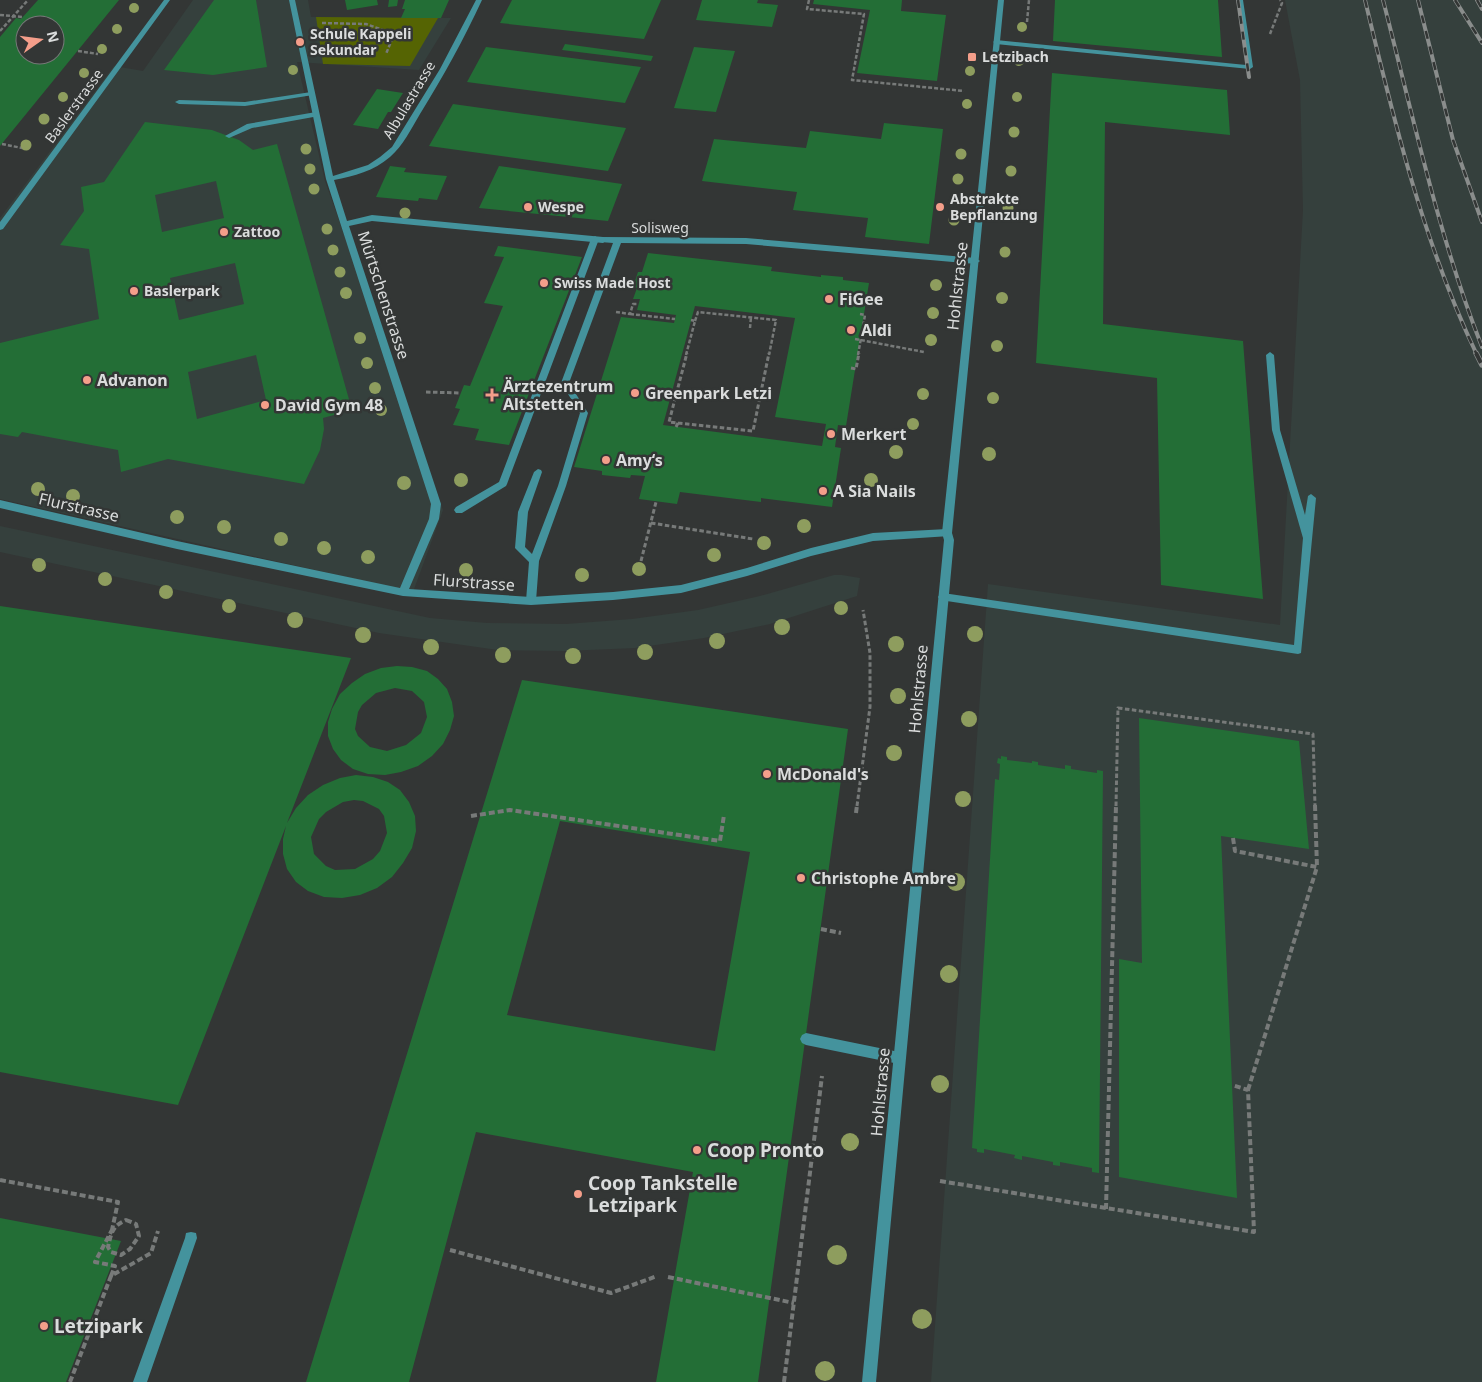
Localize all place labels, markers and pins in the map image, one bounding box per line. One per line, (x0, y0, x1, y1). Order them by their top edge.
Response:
place label: Schule Kappeli Sekundar (310, 24, 411, 59)
marker: Schule Kappeli Sekundar (294, 36, 306, 48)
place label: Letzibach (982, 47, 1049, 66)
marker: Letzibach (966, 51, 978, 63)
place label: Abstrakte Bepflanzung (950, 189, 1038, 224)
place label: Wespe (538, 197, 584, 216)
marker: Wespe (522, 201, 534, 213)
marker: Abstrakte Bepflanzung (934, 201, 946, 213)
place label: Zattoo (234, 222, 280, 241)
marker: Zattoo (218, 226, 230, 238)
place label: Swiss Made Host (554, 273, 671, 292)
marker: Swiss Made Host (538, 277, 550, 289)
place label: Baslerpark (144, 281, 220, 300)
marker: Baslerpark (128, 285, 140, 297)
place label: FiGee (839, 288, 883, 310)
marker: FiGee (823, 293, 835, 305)
place label: Aldi (861, 319, 892, 341)
marker: Aldi (845, 324, 857, 336)
place label: Advanon (97, 369, 168, 391)
marker: Advanon (81, 374, 93, 386)
place label: Ärztezentrum Altstetten (503, 375, 613, 415)
place label: Greenpark Letzi (645, 382, 772, 404)
marker: Greenpark Letzi (629, 387, 641, 399)
marker: Ärztezentrum Altstetten (485, 388, 499, 402)
place label: David Gym 48 (275, 394, 383, 416)
marker: David Gym 48 (259, 399, 271, 411)
place label: Merkert (841, 423, 906, 445)
marker: Merkert (825, 428, 837, 440)
place label: Amy‘s (616, 449, 663, 471)
marker: Amy‘s (600, 454, 612, 466)
place label: A Sia Nails (833, 480, 916, 502)
marker: A Sia Nails (817, 485, 829, 497)
place label: McDonald's (777, 763, 869, 785)
marker: McDonald's (761, 768, 773, 780)
place label: Christophe Ambre (811, 867, 956, 889)
marker: Christophe Ambre (795, 872, 807, 884)
place label: Coop Pronto (707, 1137, 824, 1163)
marker: Coop Pronto (691, 1144, 703, 1156)
place label: Coop Tankstelle Letzipark (588, 1170, 738, 1218)
marker: Coop Tankstelle Letzipark (572, 1188, 584, 1200)
place label: Letzipark (54, 1313, 143, 1339)
marker: Letzipark (38, 1320, 50, 1332)

